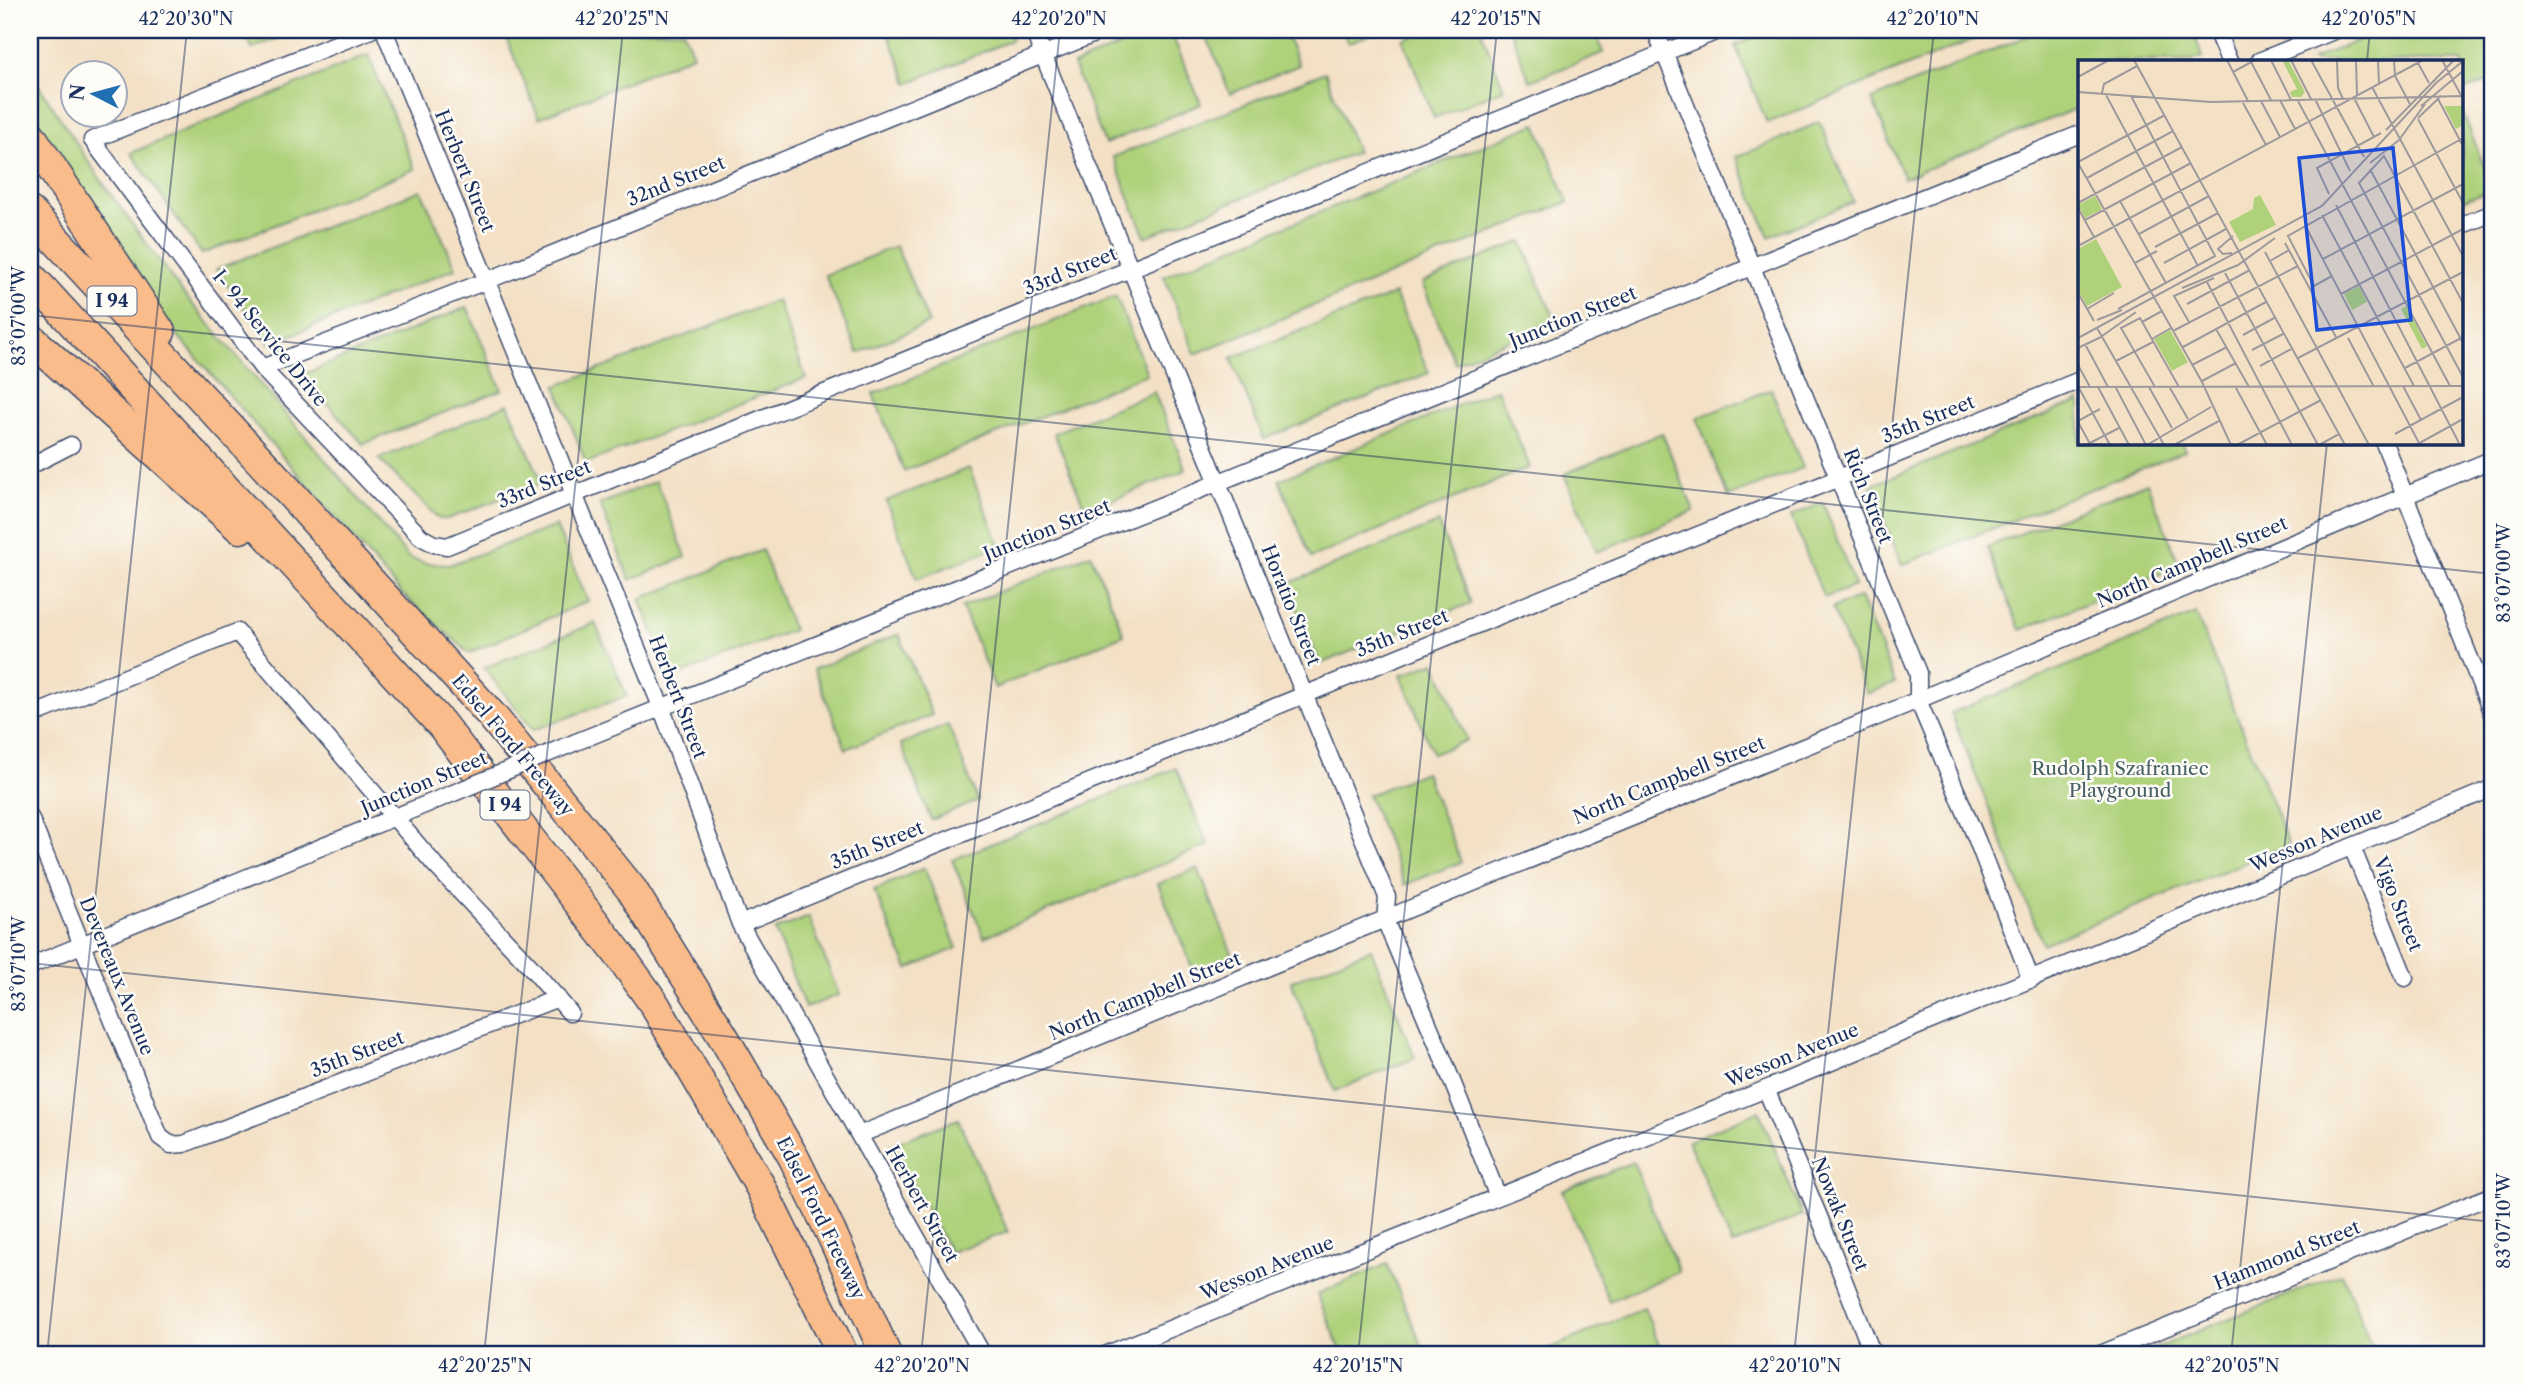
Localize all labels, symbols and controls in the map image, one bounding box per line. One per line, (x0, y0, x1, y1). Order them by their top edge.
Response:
text: 42°20'30"N (138, 8, 234, 30)
text: 42°20'25"N (575, 8, 669, 30)
text: 42°20'20"N (1011, 8, 1107, 30)
text: 42°20'15"N (1450, 8, 1542, 30)
text: 42°20'10"N (1887, 8, 1980, 30)
text: 42°20'05"N (2321, 8, 2417, 30)
north arrow (60, 60, 130, 130)
inset map (2078, 60, 2464, 444)
text: N (65, 83, 90, 102)
street label: Herbert Street (430, 106, 500, 236)
street label: 32nd Street (624, 151, 729, 211)
street label: 33rd Street (1020, 242, 1121, 300)
text: 83°07'00"W (8, 265, 30, 366)
street label: I- 94 Service Drive (208, 265, 332, 411)
street label: Junction Street (1503, 281, 1640, 354)
road number: I 94 (88, 286, 136, 316)
street label: 35th Street (1878, 390, 1978, 448)
street label: Rich Street (1839, 445, 1898, 547)
street label: 33rd Street (494, 455, 595, 513)
street label: Junction Street (977, 494, 1114, 567)
street label: North Campbell Street (2093, 511, 2291, 613)
text: 83°07'00"W (2493, 522, 2515, 623)
street label: Horatio Street (1256, 541, 1326, 669)
street label: 35th Street (1352, 604, 1452, 662)
street label: Herbert Street (644, 632, 712, 762)
street label: Edsel Ford Freeway (447, 669, 579, 821)
street label: North Campbell Street (1570, 731, 1769, 829)
street label: Junction Street (355, 746, 491, 821)
park label: Rudolph Szafraniec Playground (2031, 757, 2209, 802)
road number: I 94 (480, 790, 530, 820)
street label: Wesson Avenue (2245, 801, 2386, 878)
street label: 35th Street (827, 816, 927, 874)
street label: Vigo Street (2368, 852, 2427, 955)
street label: Devereaux Avenue (75, 893, 159, 1059)
text: 83°07'10"W (8, 915, 30, 1012)
street label: North Campbell Street (1046, 947, 1245, 1045)
street label: Wesson Avenue (1721, 1018, 1862, 1093)
street label: 35th Street (307, 1026, 407, 1082)
street label: Edsel Ford Freeway (772, 1133, 871, 1304)
street label: Herbert Street (880, 1141, 964, 1267)
street label: Nowak Street (1807, 1154, 1873, 1275)
text: 83°07'10"W (2493, 1172, 2515, 1269)
street label: Hammond Street (2211, 1215, 2364, 1295)
street label: Wesson Avenue (1196, 1231, 1337, 1306)
text: 42°20'25"N (438, 1355, 532, 1377)
text: 42°20'20"N (874, 1355, 970, 1377)
text: 42°20'15"N (1312, 1355, 1404, 1377)
text: 42°20'10"N (1749, 1355, 1842, 1377)
text: 42°20'05"N (2184, 1355, 2280, 1377)

